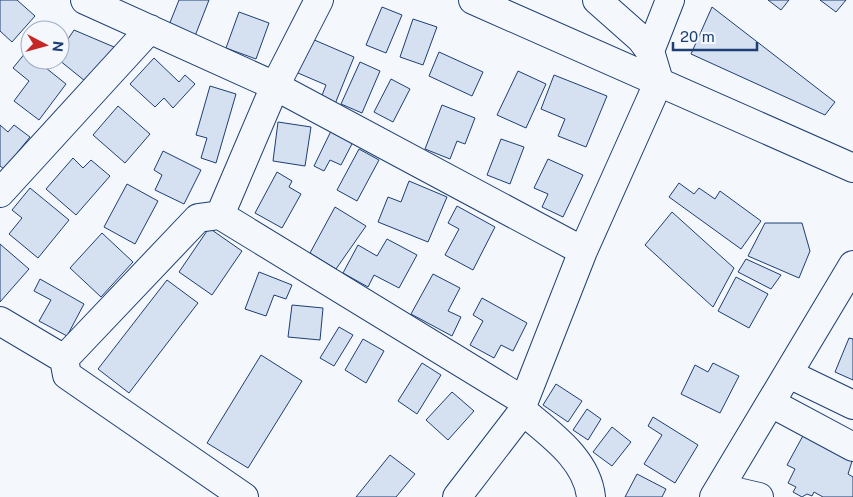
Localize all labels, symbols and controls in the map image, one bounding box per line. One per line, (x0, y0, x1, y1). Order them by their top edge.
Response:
north arrow (20, 20, 70, 70)
scale bar (673, 20, 757, 52)
text: 20 m (680, 28, 715, 45)
text: N (49, 40, 66, 53)

